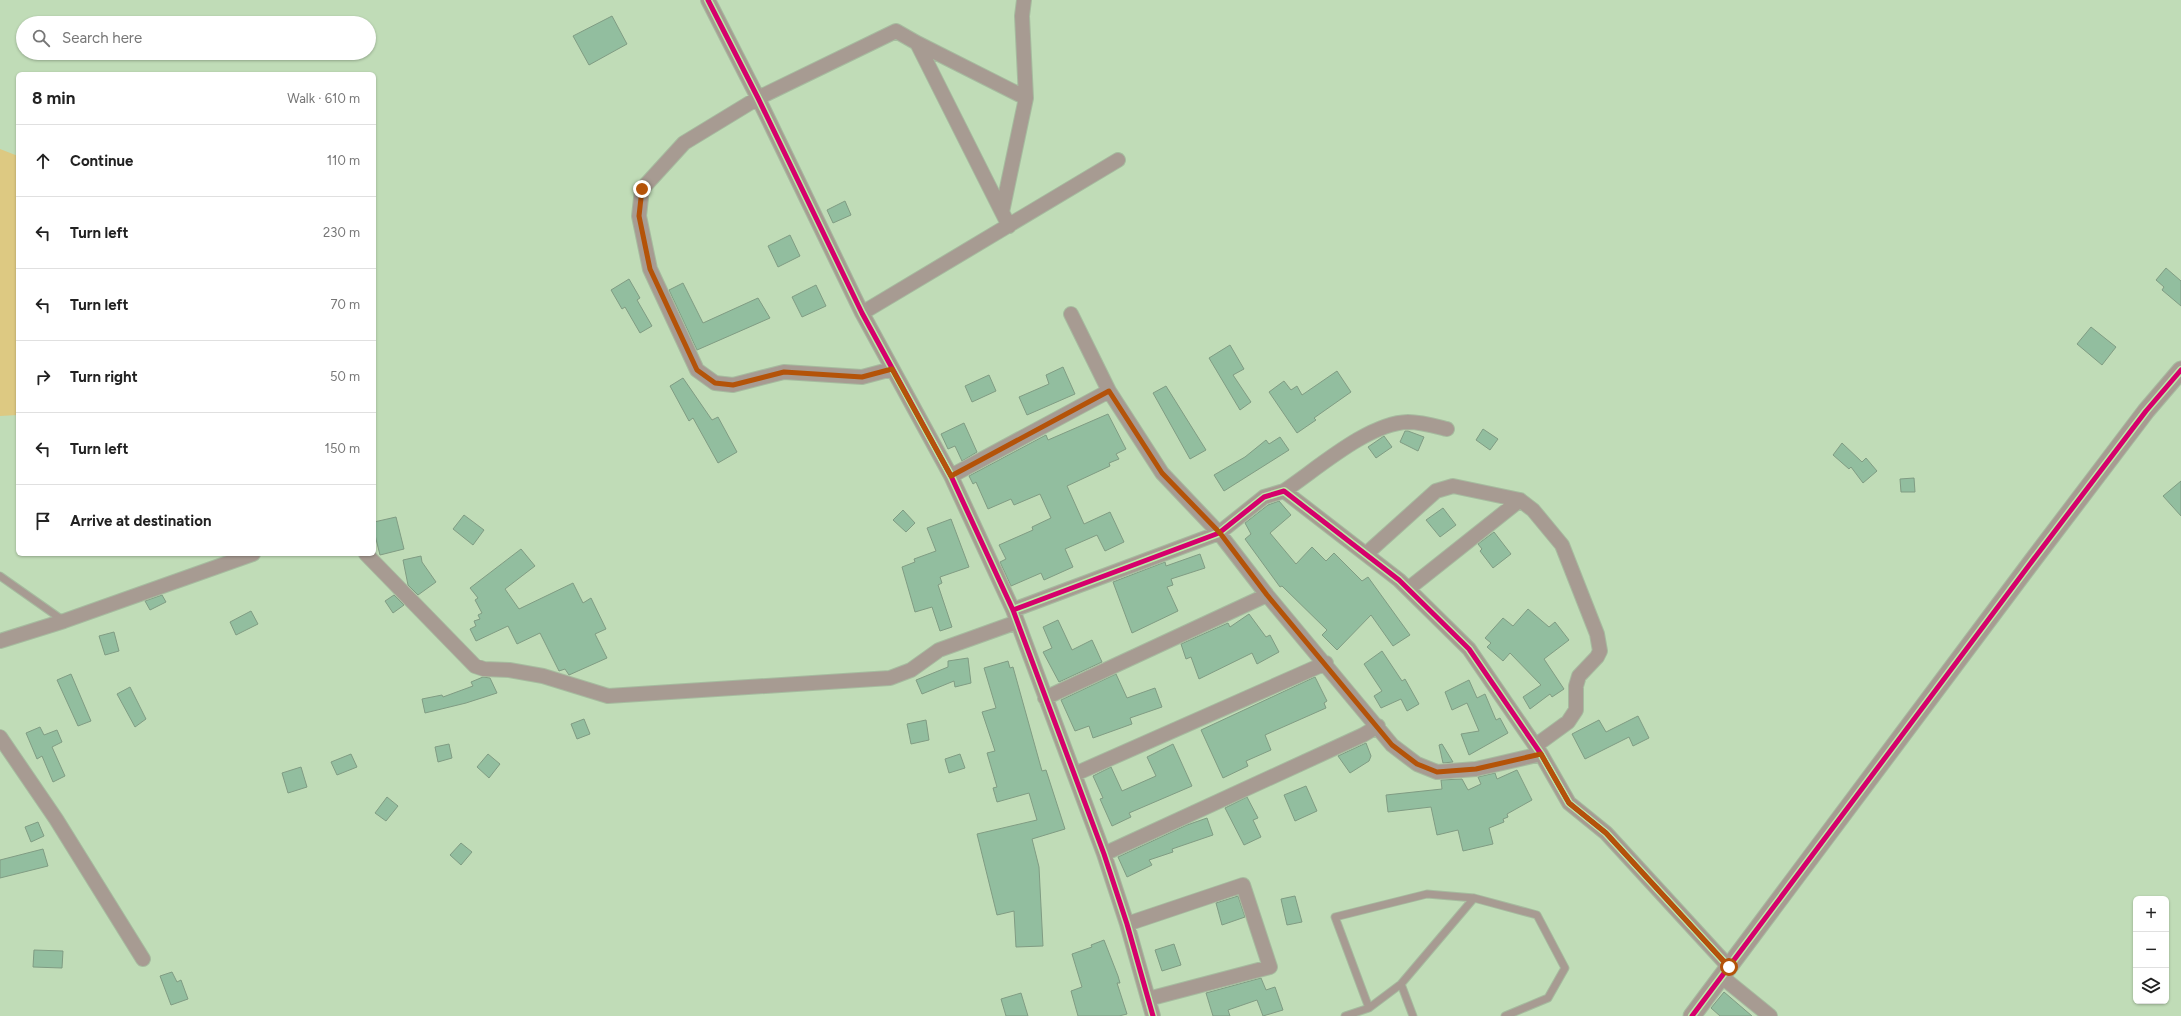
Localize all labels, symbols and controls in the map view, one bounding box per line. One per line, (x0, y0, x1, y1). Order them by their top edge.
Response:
search box (16, 16, 376, 60)
icon: search (30, 27, 52, 49)
text: Search here (62, 29, 142, 47)
text: 8 min (32, 88, 75, 108)
text: Walk · 610 m (287, 91, 360, 106)
icon: ahead (32, 150, 54, 172)
text: Continue (70, 152, 133, 170)
text: 110 m (327, 153, 360, 168)
route end (633, 180, 651, 198)
icon: left (32, 222, 54, 244)
text: Turn left (70, 224, 128, 242)
text: 230 m (323, 225, 360, 240)
icon: left (32, 294, 54, 316)
text: Turn left (70, 296, 128, 314)
text: 70 m (330, 297, 360, 312)
icon: right (32, 366, 54, 388)
text: Turn right (70, 368, 138, 386)
text: 50 m (330, 369, 360, 384)
icon: left (32, 438, 54, 460)
text: Turn left (70, 440, 128, 458)
text: 150 m (325, 441, 360, 456)
icon: arrive (32, 510, 54, 532)
text: Arrive at destination (70, 512, 211, 530)
map controls (2133, 896, 2169, 1004)
button: + (2133, 896, 2169, 932)
button: − (2133, 932, 2169, 968)
route start (1720, 958, 1738, 976)
button: layers (2133, 968, 2169, 1004)

